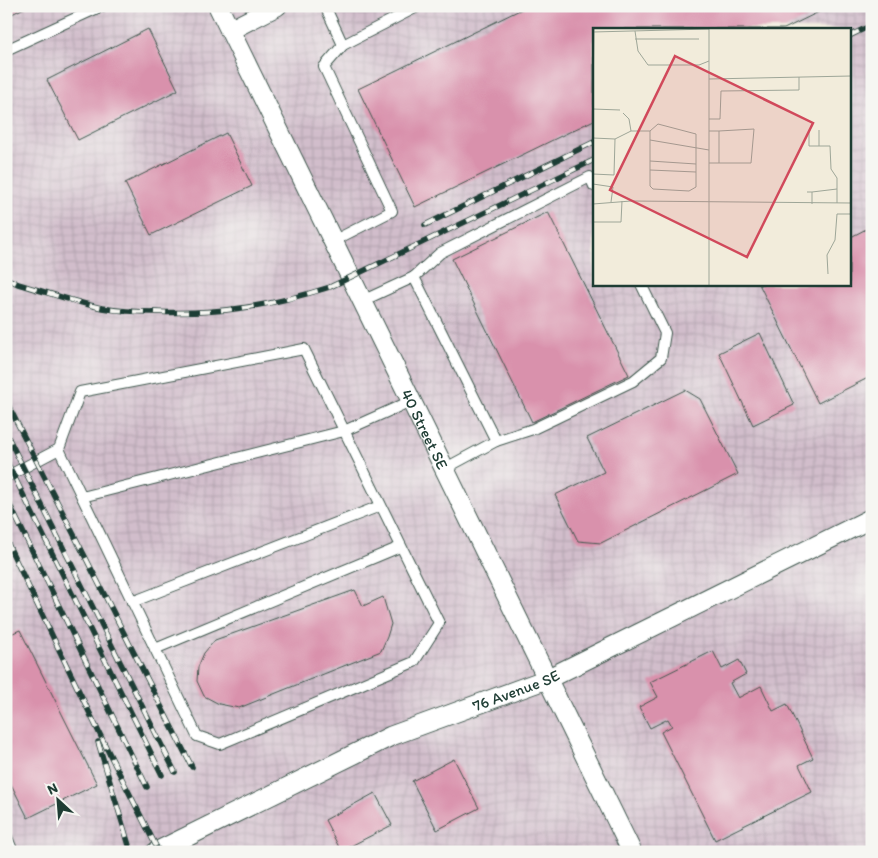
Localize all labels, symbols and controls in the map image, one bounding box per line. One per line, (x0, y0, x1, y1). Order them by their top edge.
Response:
inset map (593, 28, 850, 285)
street label: 40 Street SE (397, 386, 453, 472)
street label: 76 Avenue SE (470, 665, 563, 715)
north arrow (32, 776, 82, 826)
text: N (45, 779, 60, 798)

